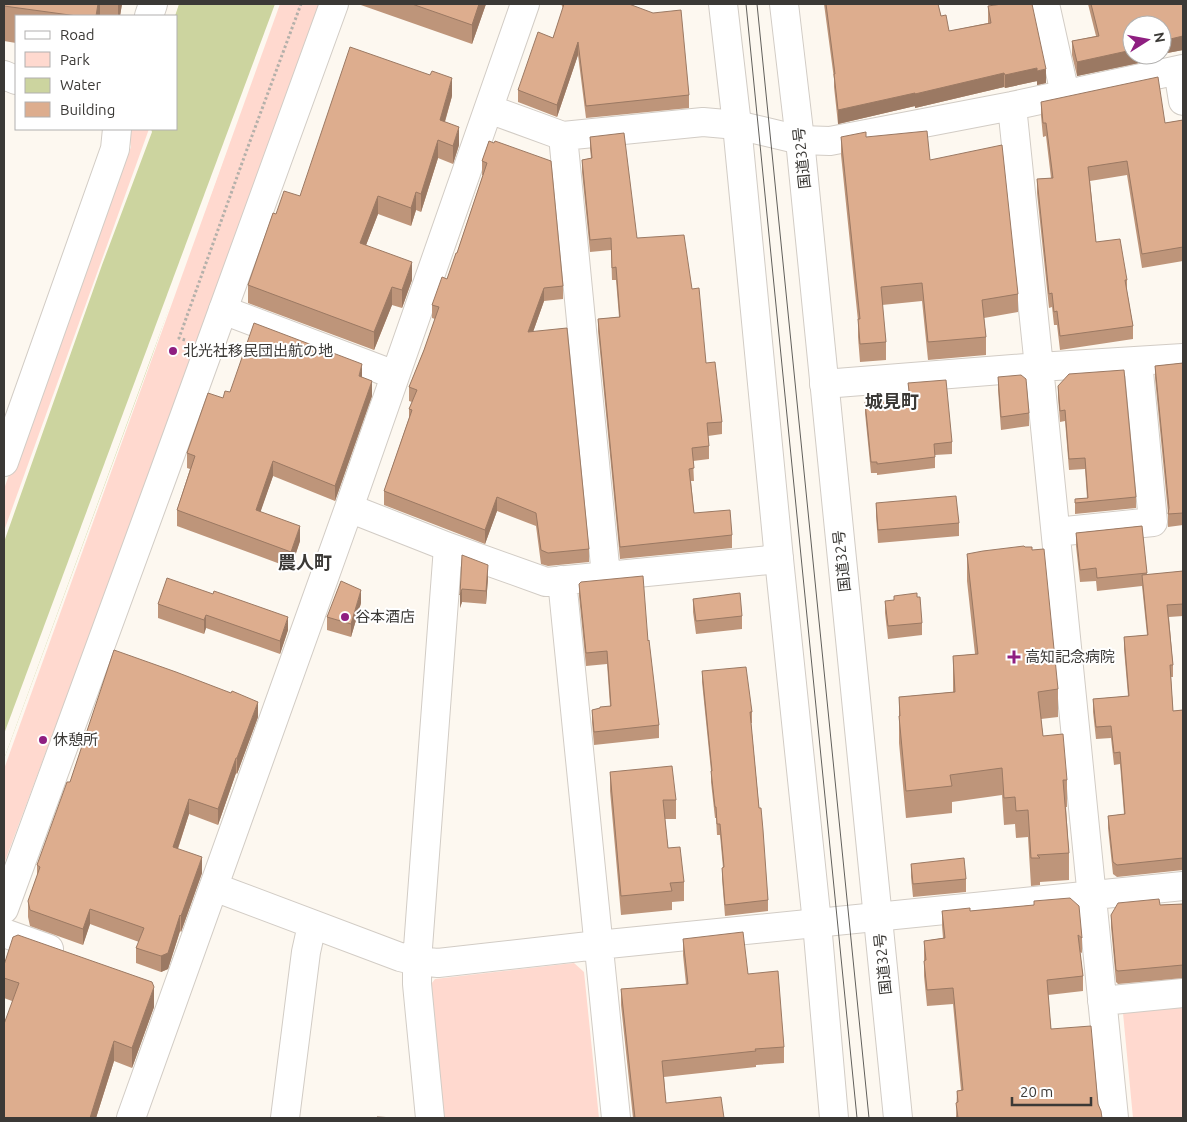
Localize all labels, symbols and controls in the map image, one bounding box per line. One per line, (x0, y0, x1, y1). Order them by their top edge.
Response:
legend (15, 15, 178, 130)
north arrow (1122, 15, 1172, 65)
text: Road (60, 26, 95, 43)
text: N (1151, 31, 1169, 44)
text: Park (60, 51, 90, 68)
text: Water (60, 76, 101, 93)
text: Building (60, 101, 115, 118)
street label: 国道32号 (790, 126, 813, 190)
place label: 北光社移民団出航の地 (183, 342, 333, 359)
marker: 北光社移民団出航の地 (167, 345, 179, 357)
district label: 城見町 (865, 391, 919, 411)
street label: 国道32号 (830, 529, 853, 593)
district label: 農人町 (278, 552, 332, 572)
place label: 谷本酒店 (355, 608, 415, 625)
marker: 谷本酒店 (339, 611, 351, 623)
place label: 高知記念病院 (1025, 648, 1115, 665)
marker: 高知記念病院 (1007, 650, 1021, 664)
place label: 休憩所 (53, 731, 98, 748)
marker: 休憩所 (37, 734, 49, 746)
street label: 国道32号 (871, 932, 894, 996)
scale bar (1012, 1074, 1091, 1106)
text: 20 m (1020, 1083, 1053, 1100)

